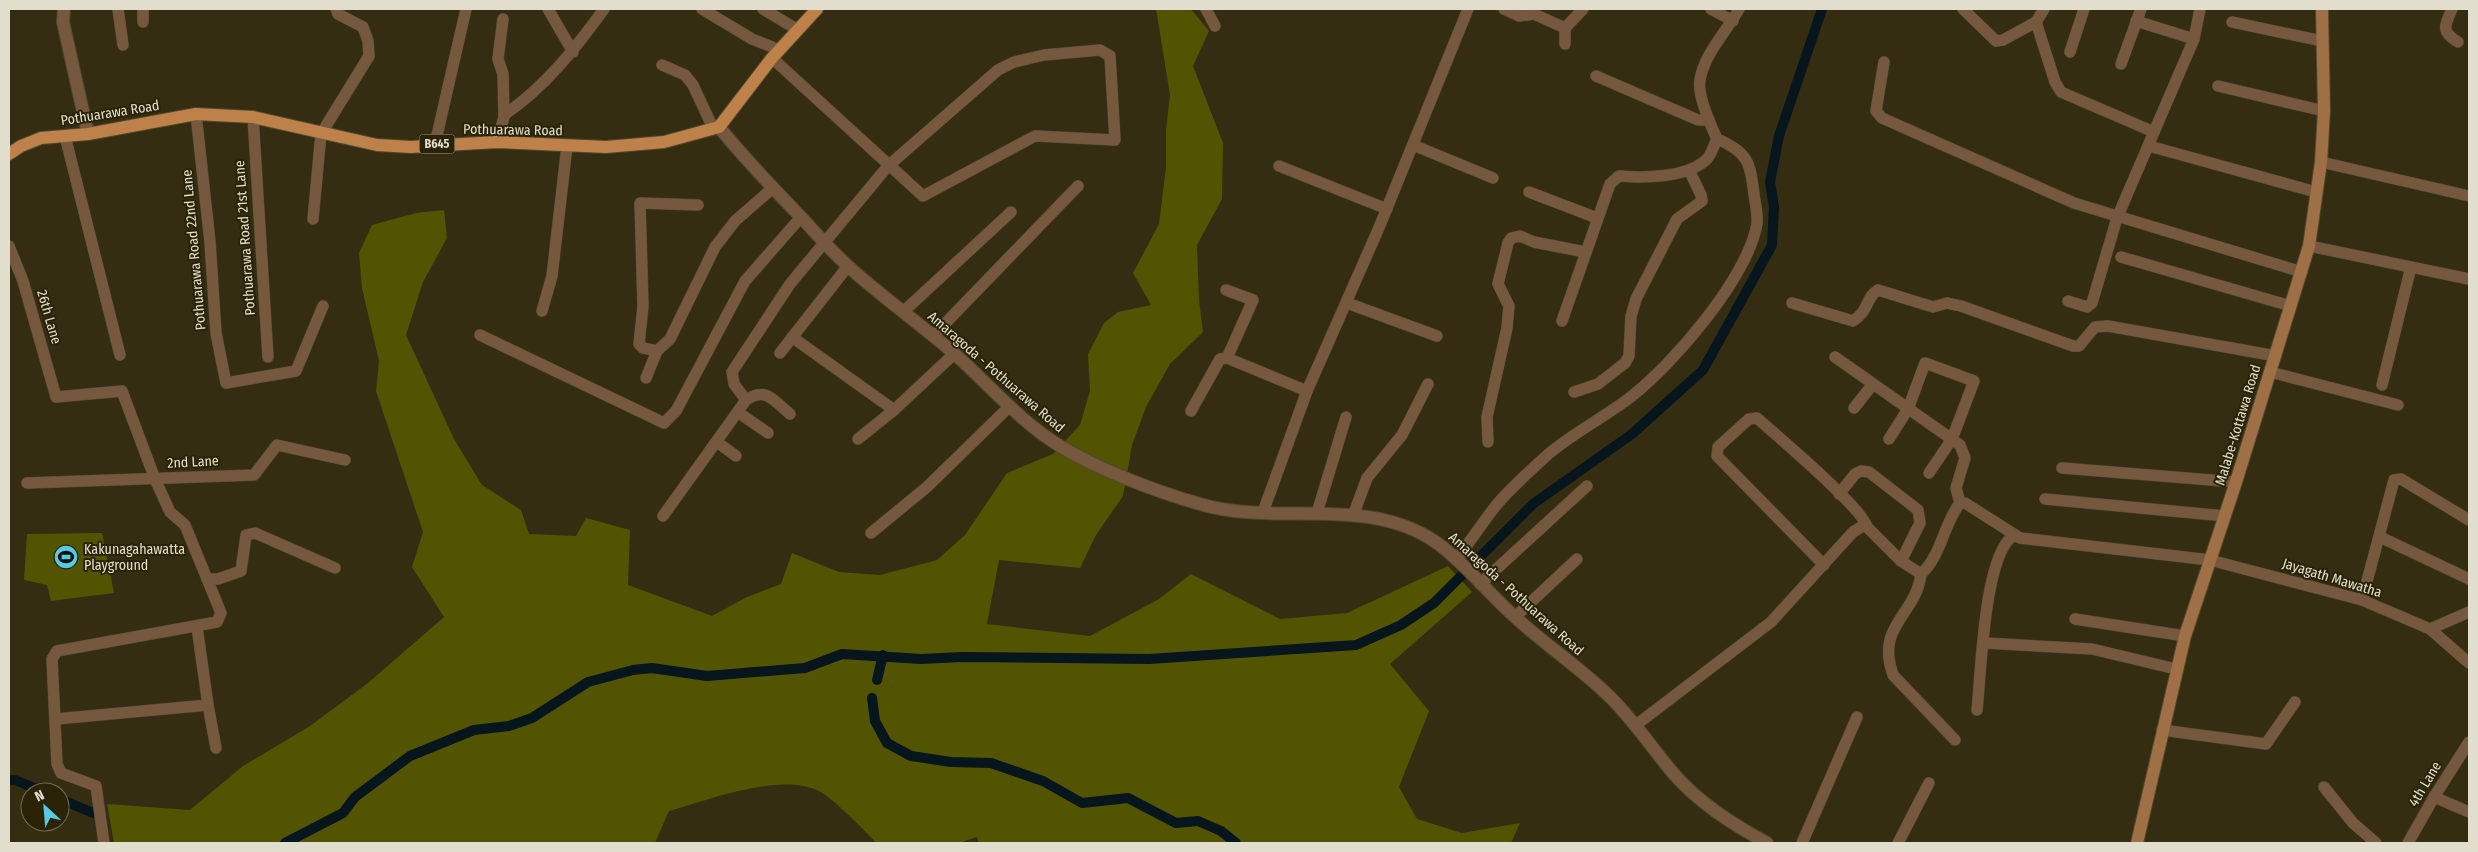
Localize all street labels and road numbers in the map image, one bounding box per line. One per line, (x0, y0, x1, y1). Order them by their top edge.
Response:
street label: Pothuarawa Road (59, 97, 161, 129)
street label: Pothuarawa Road (463, 121, 563, 139)
road number: B645 (420, 134, 454, 154)
street label: Pothuarawa Road 21st Lane (231, 160, 259, 316)
street label: Pothuarawa Road 22nd Lane (179, 169, 209, 331)
street label: 26th Lane (33, 288, 65, 346)
street label: Amaragoda - Pothuarawa Road (924, 308, 1068, 436)
street label: Malabe-Kottawa Road (2212, 363, 2264, 487)
street label: 2nd Lane (167, 452, 219, 472)
street label: Amaragoda - Pothuarawa Road (1445, 529, 1587, 659)
street label: Jayagath Mawatha (2280, 555, 2384, 601)
street label: 4th Lane (2405, 758, 2445, 809)

